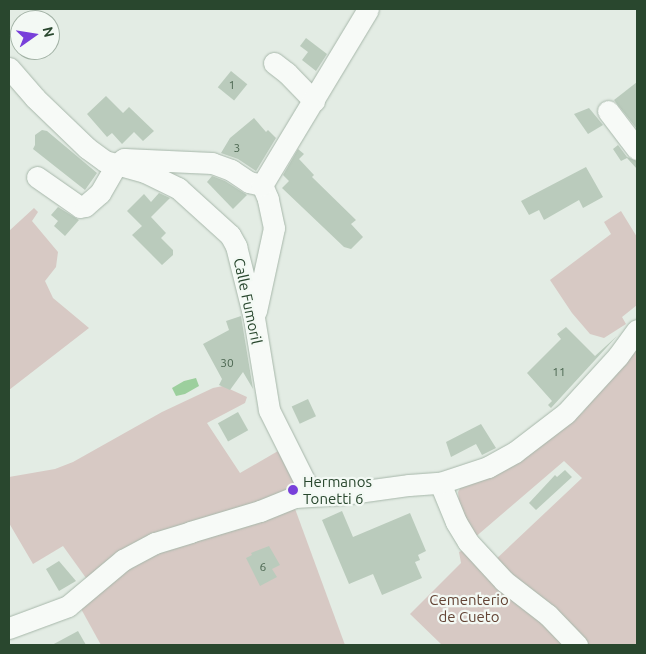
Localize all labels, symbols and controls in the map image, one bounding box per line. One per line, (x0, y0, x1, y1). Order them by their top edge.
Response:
north arrow (10, 10, 60, 60)
text: N (40, 25, 58, 39)
house number: 1 (229, 78, 235, 92)
house number: 3 (234, 141, 240, 155)
street label: Calle Fumoril (230, 256, 266, 346)
house number: 30 (220, 356, 234, 370)
house number: 11 (552, 365, 566, 379)
place label: Hermanos Tonetti 6 (303, 472, 372, 507)
marker: Hermanos Tonetti 6 (287, 484, 299, 496)
house number: 6 (260, 560, 266, 574)
park label: Cementerio de Cueto (429, 590, 509, 625)

